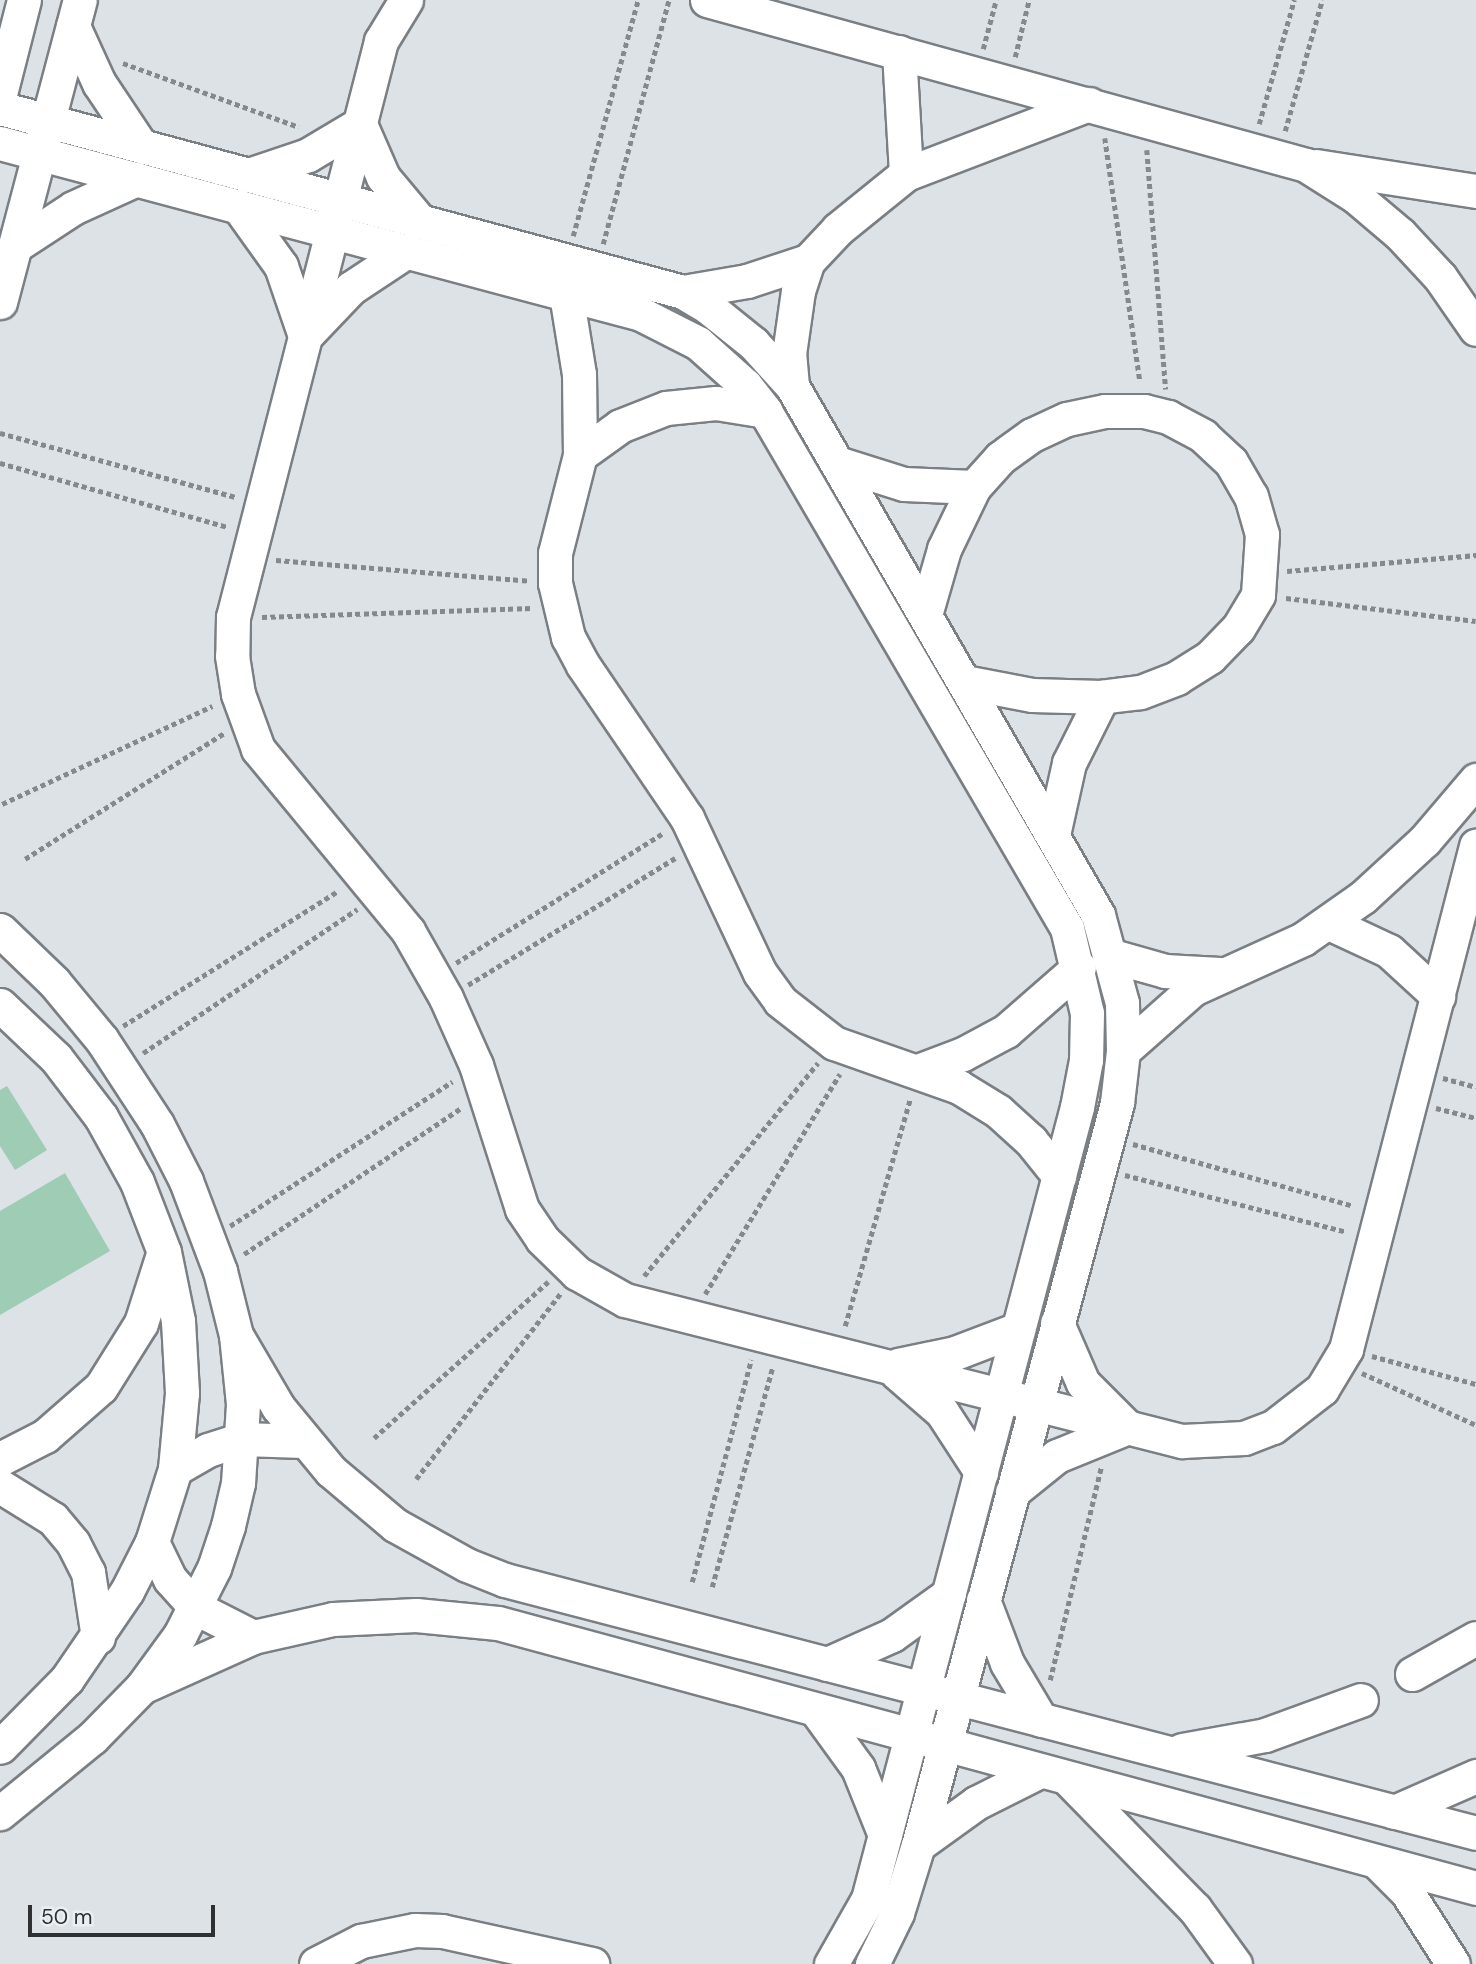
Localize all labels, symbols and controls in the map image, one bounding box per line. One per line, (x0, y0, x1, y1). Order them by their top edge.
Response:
scale bar (32, 1890, 219, 1934)
text: 50 m (41, 1903, 92, 1931)

